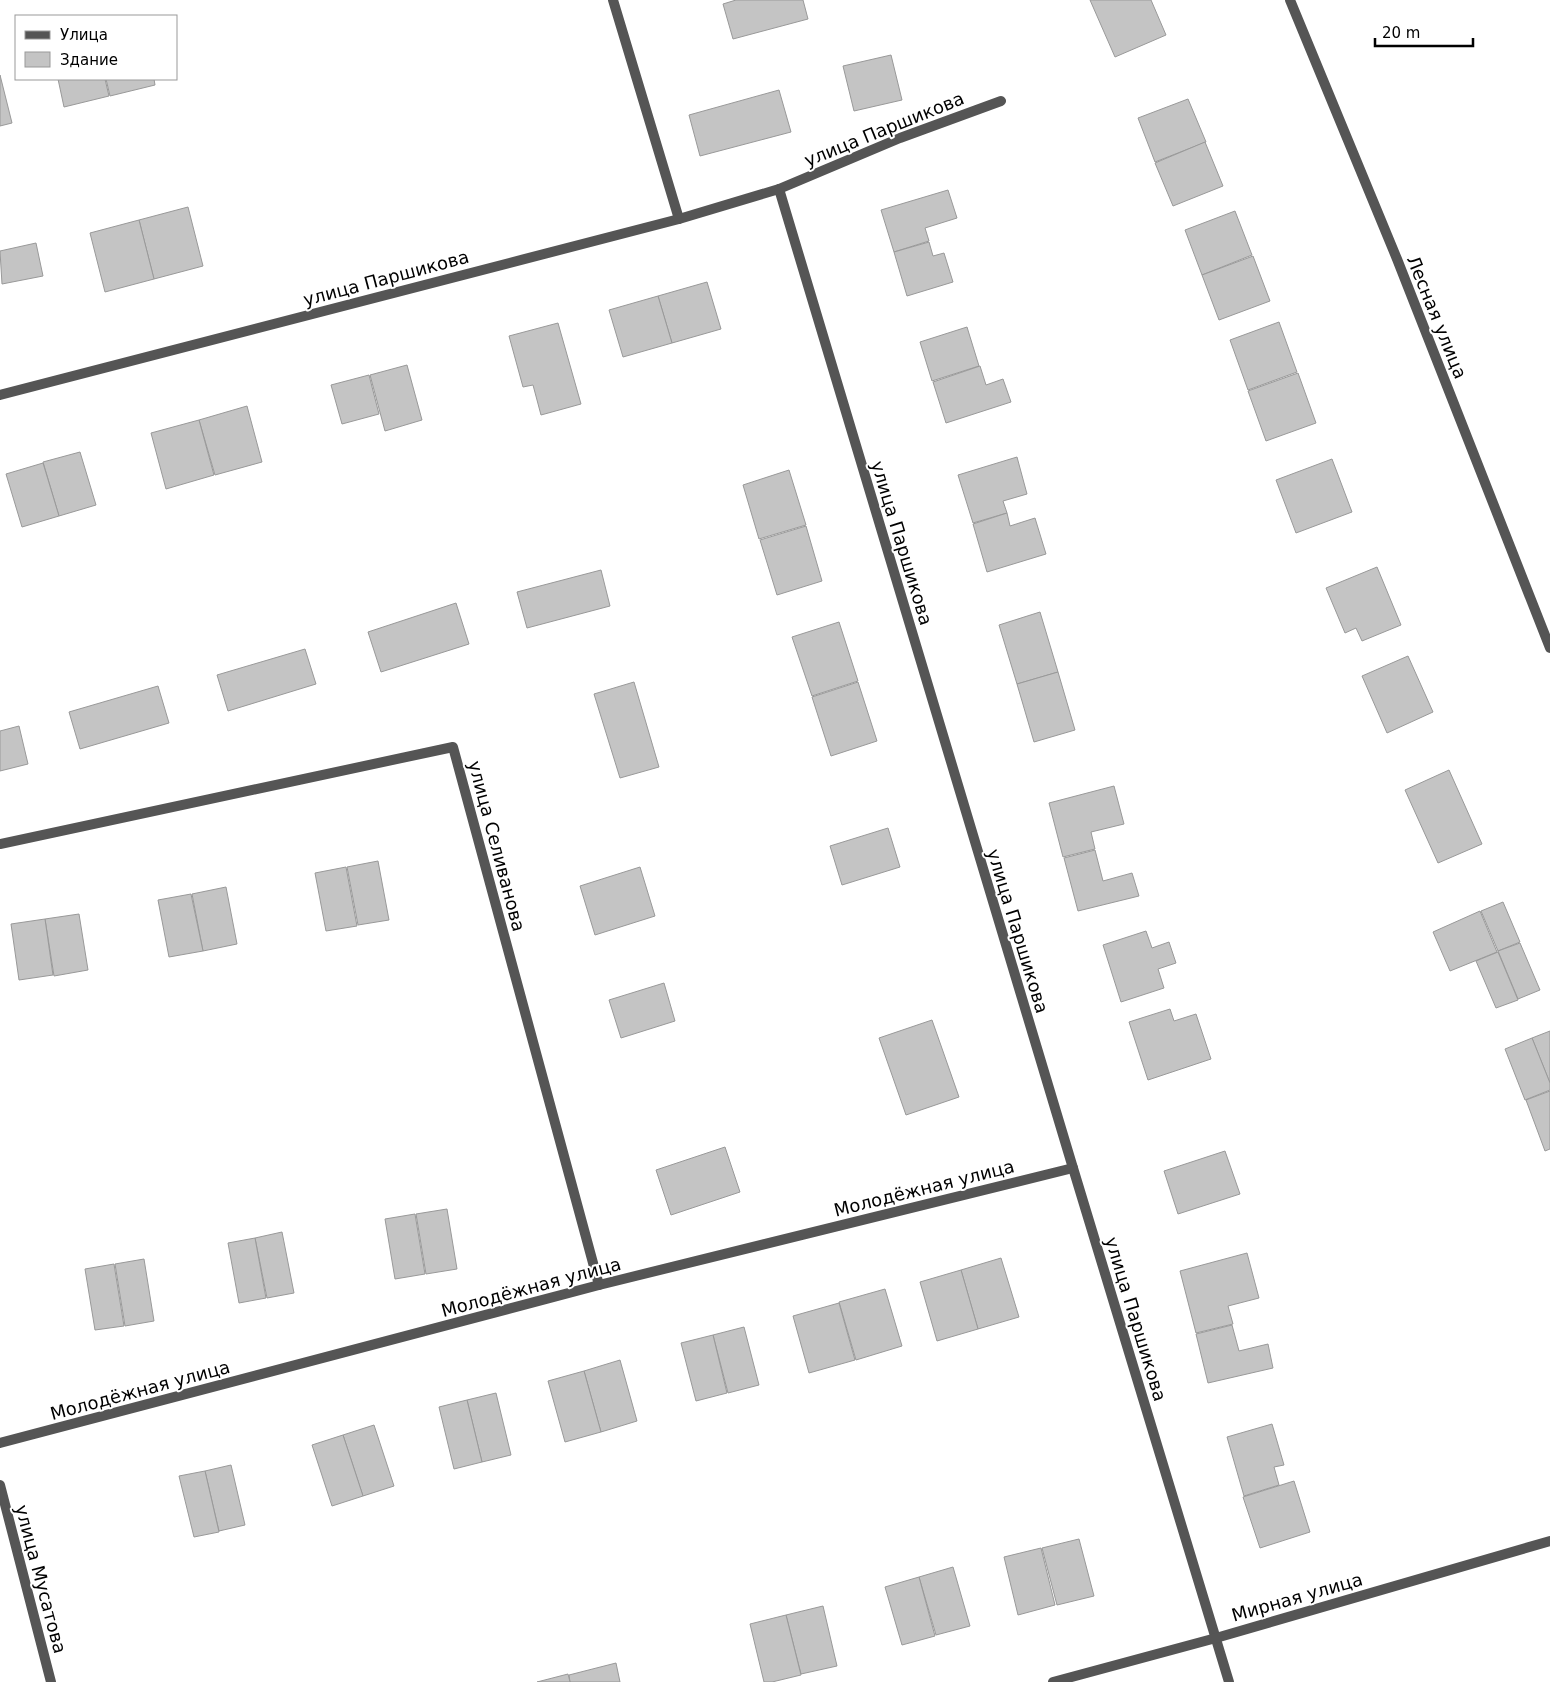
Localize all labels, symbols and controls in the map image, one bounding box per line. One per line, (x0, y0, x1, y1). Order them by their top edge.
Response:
legend (15, 15, 178, 80)
scale bar (1375, 15, 1472, 47)
text: 20 m (1382, 24, 1420, 42)
text: Улица (60, 26, 108, 44)
text: Здание (60, 51, 118, 69)
street label: улица Паршикова (801, 87, 967, 171)
street label: улица Паршикова (301, 246, 471, 310)
street label: Лесная улица (1403, 252, 1471, 382)
street label: улица Паршикова (867, 458, 937, 628)
street label: улица Селиванова (464, 758, 530, 934)
street label: улица Паршикова (983, 846, 1053, 1016)
street label: Молодёжная улица (832, 1155, 1016, 1221)
street label: улица Паршикова (1101, 1234, 1171, 1404)
street label: Молодёжная улица (439, 1253, 623, 1321)
street label: Молодёжная улица (48, 1356, 232, 1424)
street label: улица Мусатова (11, 1502, 71, 1656)
street label: Мирная улица (1229, 1568, 1365, 1626)

